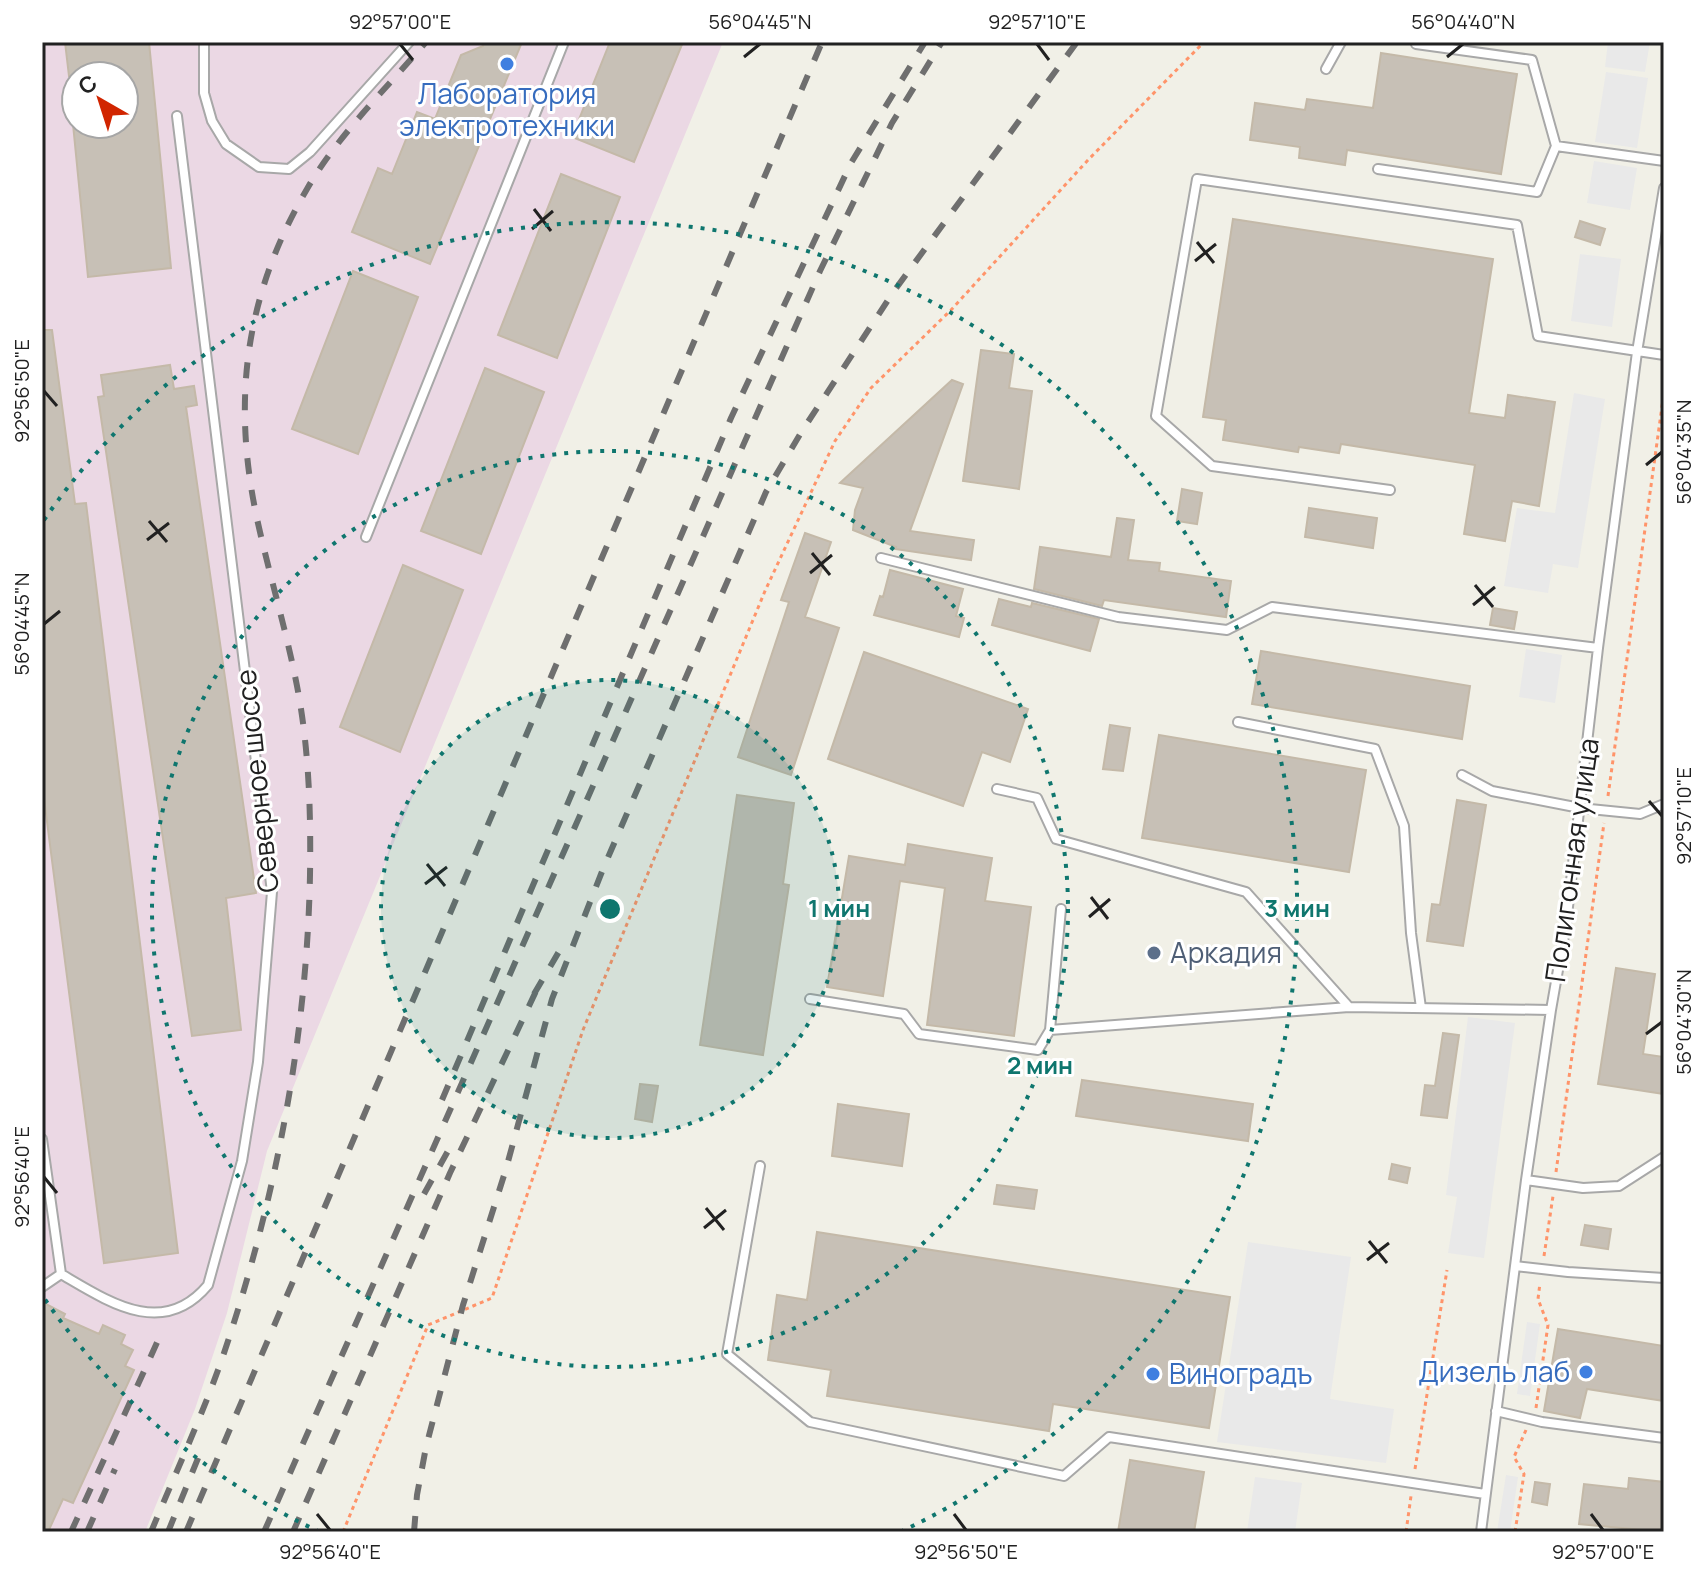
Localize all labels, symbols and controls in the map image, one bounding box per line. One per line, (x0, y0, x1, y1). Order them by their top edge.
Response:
text: 92°57'00"E (349, 8, 451, 35)
text: 56°04'45"N (708, 8, 812, 35)
text: 92°57'10"E (988, 8, 1086, 35)
text: 56°04'40"N (1411, 8, 1515, 35)
marker: Лаборатория электротехники (498, 55, 516, 73)
north arrow (60, 60, 140, 140)
text: С (72, 68, 103, 101)
place label: Лаборатория электротехники (399, 74, 615, 144)
text: 92°56'50"E (8, 339, 35, 443)
text: 56°04'35"N (1670, 400, 1697, 504)
text: 56°04'45"N (8, 572, 35, 676)
street label: Северное шоссе (225, 668, 287, 895)
street label: Полигонная улица (1535, 735, 1607, 984)
text: 92°57'10"E (1670, 767, 1697, 865)
text: 1 мин (808, 891, 870, 924)
text: 3 мин (1264, 891, 1330, 924)
centre of rings (596, 895, 624, 923)
place label: Аркадия (1170, 933, 1282, 971)
marker: Аркадия (1145, 944, 1163, 962)
text: 56°04'30"N (1670, 969, 1697, 1075)
text: 2 мин (1007, 1048, 1073, 1081)
text: 92°56'40"E (8, 1126, 35, 1228)
place label: Дизель лаб (1418, 1352, 1570, 1390)
place label: Виноградъ (1169, 1354, 1313, 1392)
marker: Дизель лаб (1577, 1363, 1595, 1381)
marker: Виноградъ (1144, 1365, 1162, 1383)
text: 92°56'40"E (279, 1538, 381, 1565)
text: 92°56'50"E (914, 1538, 1018, 1565)
text: 92°57'00"E (1552, 1538, 1654, 1565)

